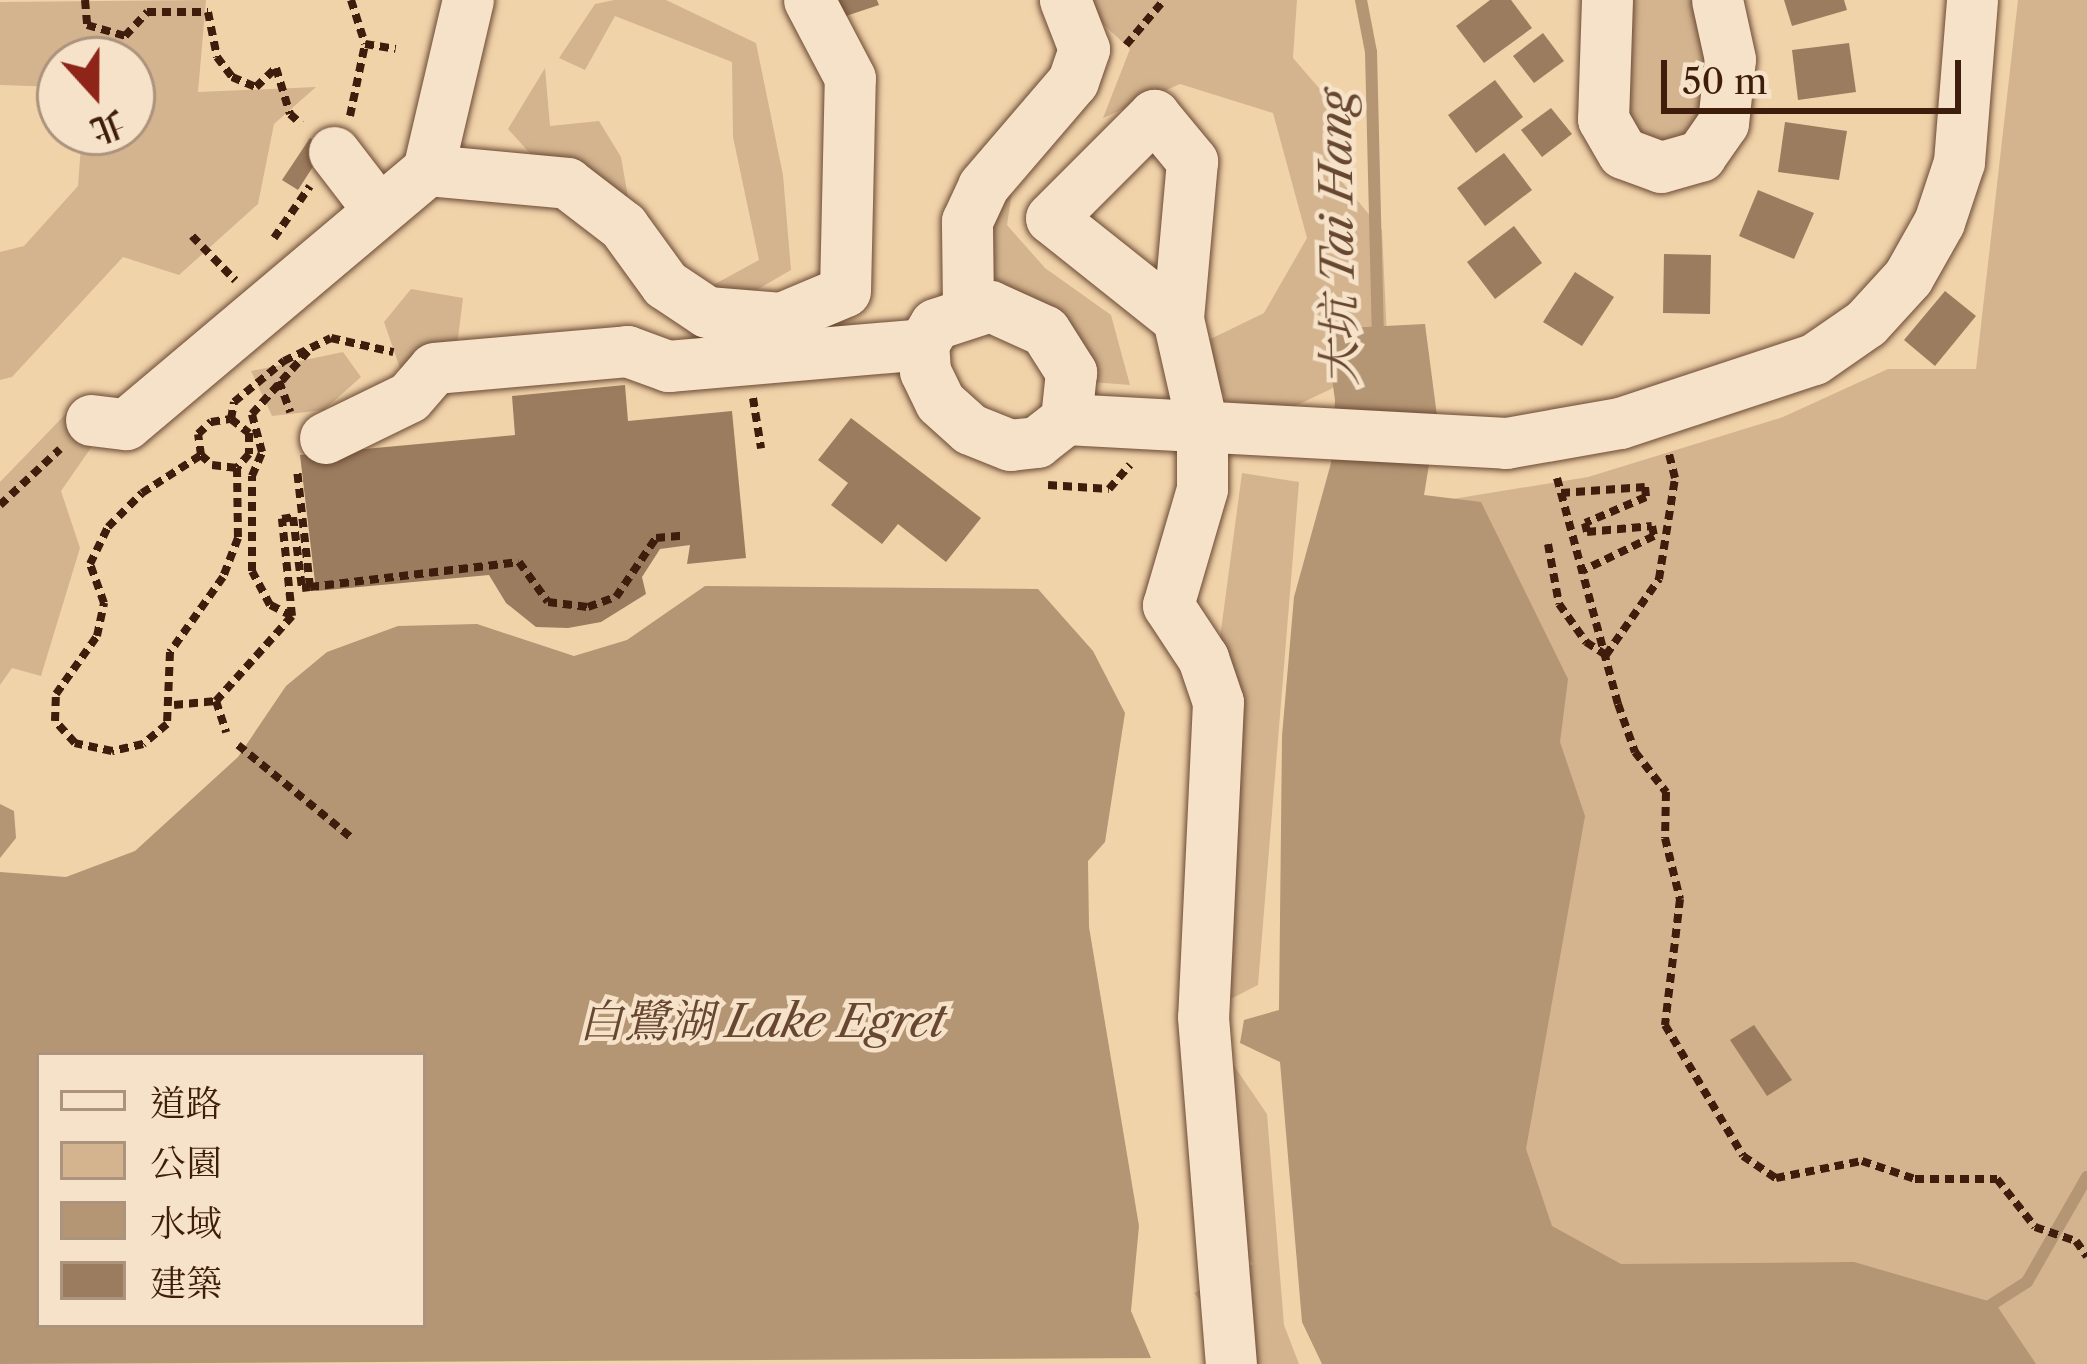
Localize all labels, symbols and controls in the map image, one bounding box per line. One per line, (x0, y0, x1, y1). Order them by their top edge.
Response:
north arrow (36, 36, 156, 156)
scale bar (1667, 36, 1967, 110)
text: 50 m (1682, 59, 1767, 103)
water label: 大坑 Tai Hang (1308, 89, 1368, 387)
text: 北 (85, 102, 131, 152)
water label: 白鷺湖 Lake Egret (578, 995, 946, 1049)
legend (36, 1052, 426, 1328)
text: 道路 (150, 1081, 222, 1125)
text: 公園 (150, 1141, 222, 1185)
text: 水域 (150, 1201, 222, 1245)
text: 建築 (150, 1261, 222, 1305)

